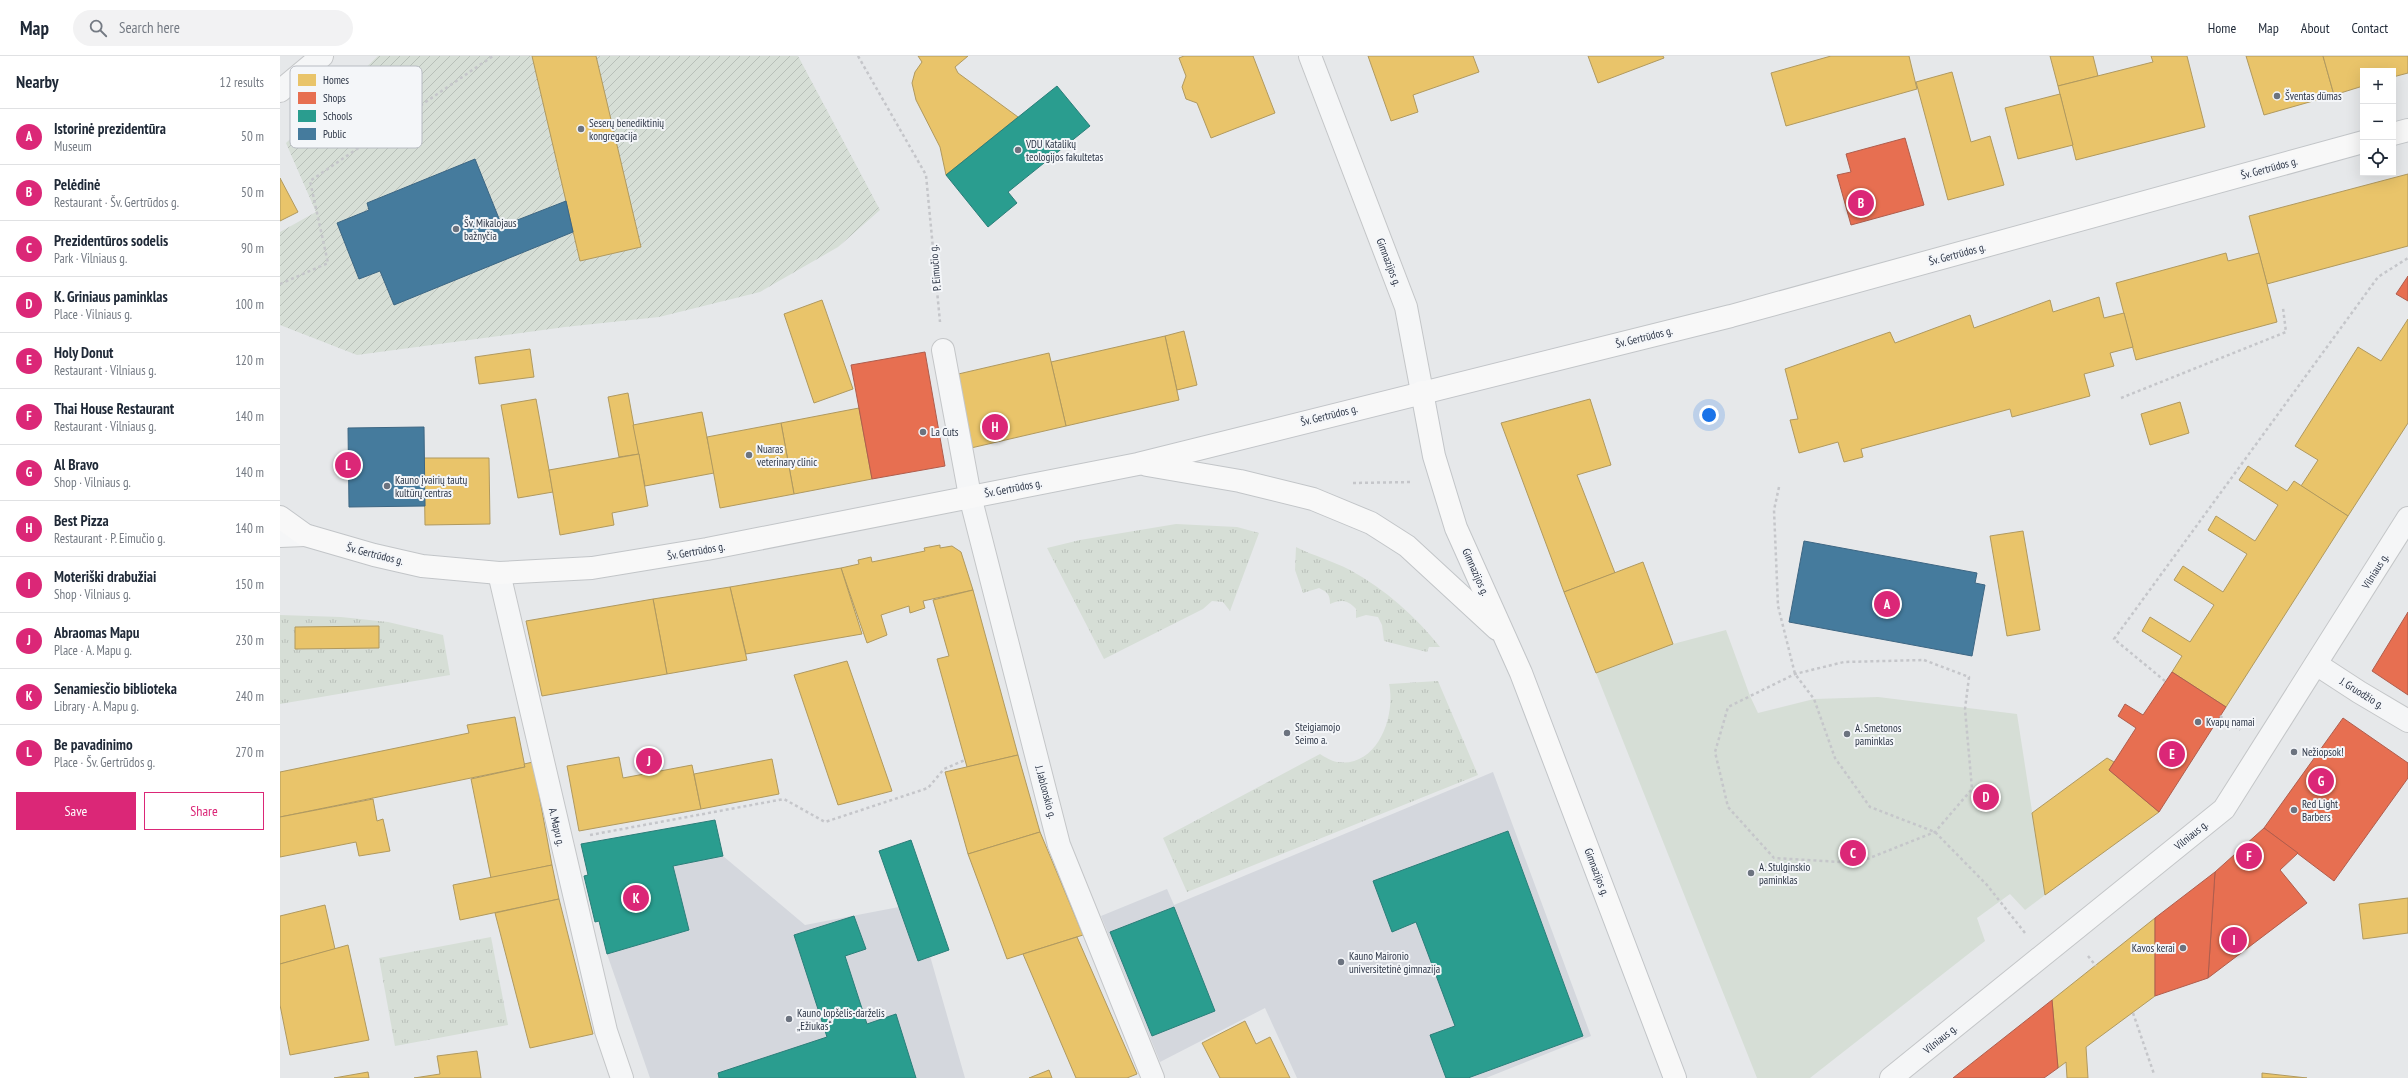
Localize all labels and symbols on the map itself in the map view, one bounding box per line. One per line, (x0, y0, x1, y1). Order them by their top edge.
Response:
legend (290, 66, 422, 148)
text: Homes (323, 73, 349, 87)
place label: Šventas dūmas (2285, 89, 2342, 103)
text: Shops (323, 91, 346, 105)
marker: Šventas dūmas (2272, 91, 2282, 101)
text: Schools (323, 109, 353, 123)
place label: Seserų benediktinių kongregacija (589, 116, 664, 143)
marker: Seserų benediktinių kongregacija (576, 124, 586, 134)
text: Public (323, 127, 346, 141)
place label: VDU Katalikų teologijos fakultetas (1025, 137, 1104, 164)
marker: VDU Katalikų teologijos fakultetas (1013, 145, 1023, 155)
street label: Šv. Gertrūdos g. (2239, 154, 2299, 182)
pin: B (1848, 188, 1874, 218)
place label: Šv. Mikalojaus bažnyčia (464, 216, 517, 243)
marker: Šv. Mikalojaus bažnyčia (451, 224, 461, 234)
street label: Gimnazijos g. (1373, 236, 1405, 288)
street label: Šv. Gertrūdos g. (1927, 240, 1987, 268)
street label: P. Eimučio g. (926, 244, 944, 292)
street label: Šv. Gertrūdos g. (1614, 323, 1674, 351)
street label: Šv. Gertrūdos g. (1299, 401, 1359, 429)
your location (1699, 405, 1719, 425)
pin: H (982, 412, 1008, 442)
place label: La Cuts (931, 425, 959, 439)
marker: La Cuts (918, 427, 928, 437)
place label: Nuaras veterinary clinic (757, 442, 817, 469)
pin: L (335, 450, 361, 480)
marker: Nuaras veterinary clinic (744, 450, 754, 460)
place label: Kauno įvairių tautų kultūrų centras (395, 473, 467, 500)
street label: Šv. Gertrūdos g. (983, 476, 1043, 500)
marker: Kauno įvairių tautų kultūrų centras (382, 481, 392, 491)
street label: Šv. Gertrūdos g. (666, 539, 726, 563)
street label: Šv. Gertrūdos g. (345, 540, 405, 568)
street label: Gimnazijos g. (1459, 546, 1493, 598)
street label: Vilniaus g. (2358, 551, 2391, 592)
pin: A (1874, 589, 1900, 619)
street label: J. Gruodžio g. (2337, 674, 2387, 712)
place label: Kvapų namai (2206, 715, 2255, 729)
marker: Kvapų namai (2193, 717, 2203, 727)
place label: Steigiamojo Seimo a. (1295, 720, 1340, 747)
place label: A. Smetonos paminklas (1855, 721, 1902, 748)
marker: Steigiamojo Seimo a. (1282, 728, 1292, 738)
marker: A. Smetonos paminklas (1842, 729, 1852, 739)
pin: E (2159, 739, 2185, 769)
place label: Nežiopsok! (2302, 745, 2344, 759)
pin: J (636, 746, 662, 776)
marker: Nežiopsok! (2289, 747, 2299, 757)
street label: J. Jablonskio g. (1032, 763, 1060, 820)
pin: G (2308, 766, 2334, 796)
pin: D (1973, 782, 1999, 812)
place label: Red Light Barbers (2302, 797, 2338, 824)
marker: Red Light Barbers (2289, 805, 2299, 815)
street label: A. Mapu g. (546, 806, 568, 848)
street label: Vilniaus g. (2171, 817, 2211, 853)
pin: C (1840, 838, 1866, 868)
pin: F (2236, 841, 2262, 871)
street label: Gimnazijos g. (1581, 846, 1613, 898)
place label: A. Stulginskio paminklas (1759, 860, 1810, 887)
marker: A. Stulginskio paminklas (1746, 868, 1756, 878)
pin: K (623, 883, 649, 913)
pin: I (2221, 925, 2247, 955)
place label: Kavos kerai (2132, 941, 2175, 955)
marker: Kavos kerai (2178, 943, 2188, 953)
place label: Kauno Maironio universitetinė gimnazija (1349, 949, 1440, 976)
marker: Kauno Maironio universitetinė gimnazija (1336, 957, 1346, 967)
place label: Kauno lopšelis-darželis „Ežiukas“ (797, 1006, 885, 1033)
marker: Kauno lopšelis-darželis „Ežiukas“ (784, 1014, 794, 1024)
street label: Vilniaus g. (1920, 1021, 1960, 1057)

